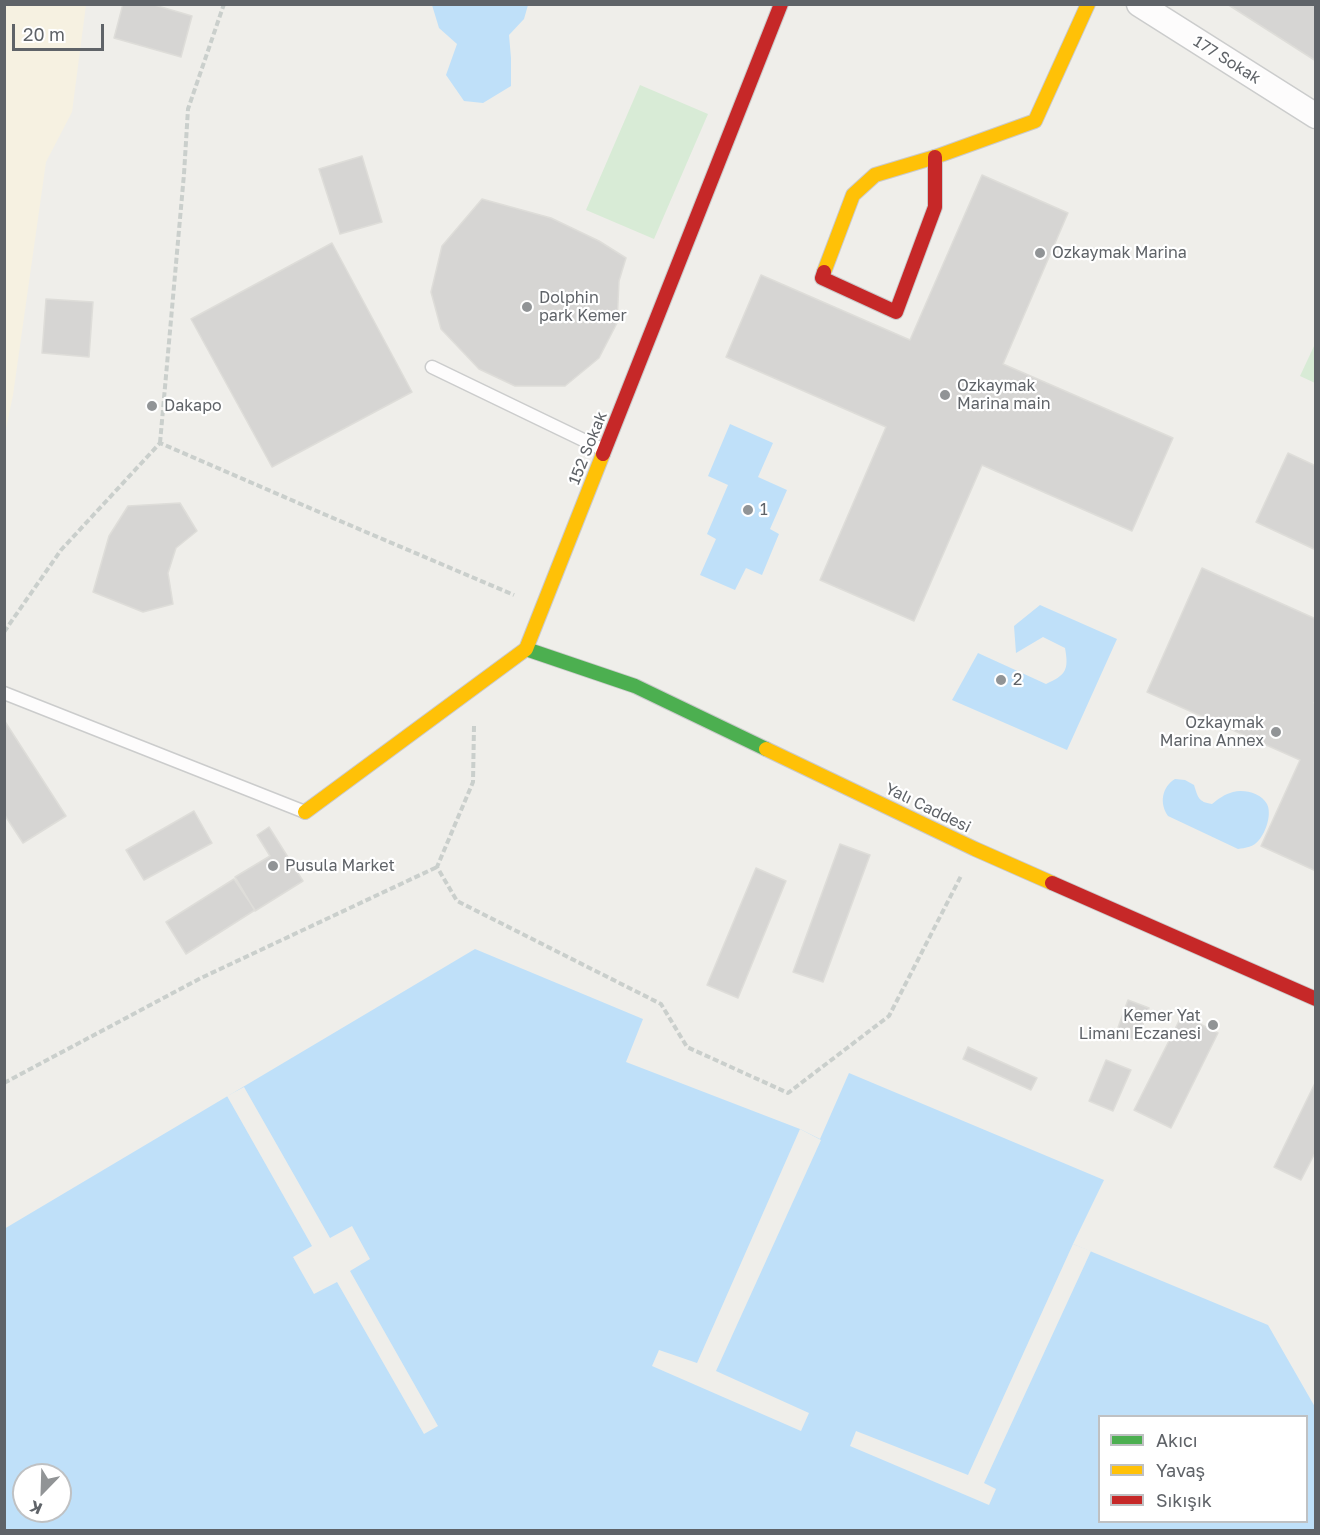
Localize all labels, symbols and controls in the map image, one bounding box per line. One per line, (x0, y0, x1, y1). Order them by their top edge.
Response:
scale bar (15, 12, 106, 50)
text: 20 m (23, 23, 65, 45)
street label: 177 Sokak (1190, 32, 1264, 88)
place label: Ozkaymak Marina (1052, 243, 1187, 263)
marker: Ozkaymak Marina (1033, 246, 1047, 260)
place label: Dolphin park Kemer (539, 288, 627, 326)
marker: Dolphin park Kemer (520, 300, 534, 314)
place label: Ozkaymak Marina main (957, 376, 1051, 414)
marker: Ozkaymak Marina main (938, 388, 952, 402)
place label: Dakapo (164, 396, 222, 416)
marker: Dakapo (145, 399, 159, 413)
street label: 152 Sokak (565, 409, 611, 487)
place label: 1 (760, 500, 768, 520)
marker: 1 (741, 503, 755, 517)
place label: 2 (1013, 670, 1022, 690)
marker: 2 (994, 673, 1008, 687)
place label: Ozkaymak Marina Annex (1160, 713, 1264, 751)
marker: Ozkaymak Marina Annex (1269, 725, 1283, 739)
street label: Yalı Caddesi (882, 779, 974, 837)
place label: Pusula Market (285, 856, 395, 876)
marker: Pusula Market (266, 859, 280, 873)
place label: Kemer Yat Limanı Eczanesi (1079, 1006, 1201, 1044)
marker: Kemer Yat Limanı Eczanesi (1206, 1018, 1220, 1032)
legend (1098, 1415, 1308, 1523)
text: Akıcı (1156, 1429, 1198, 1451)
text: Yavaş (1156, 1459, 1205, 1481)
north arrow (12, 1463, 72, 1523)
text: Sıkışık (1156, 1489, 1212, 1511)
text: K (27, 1496, 45, 1519)

